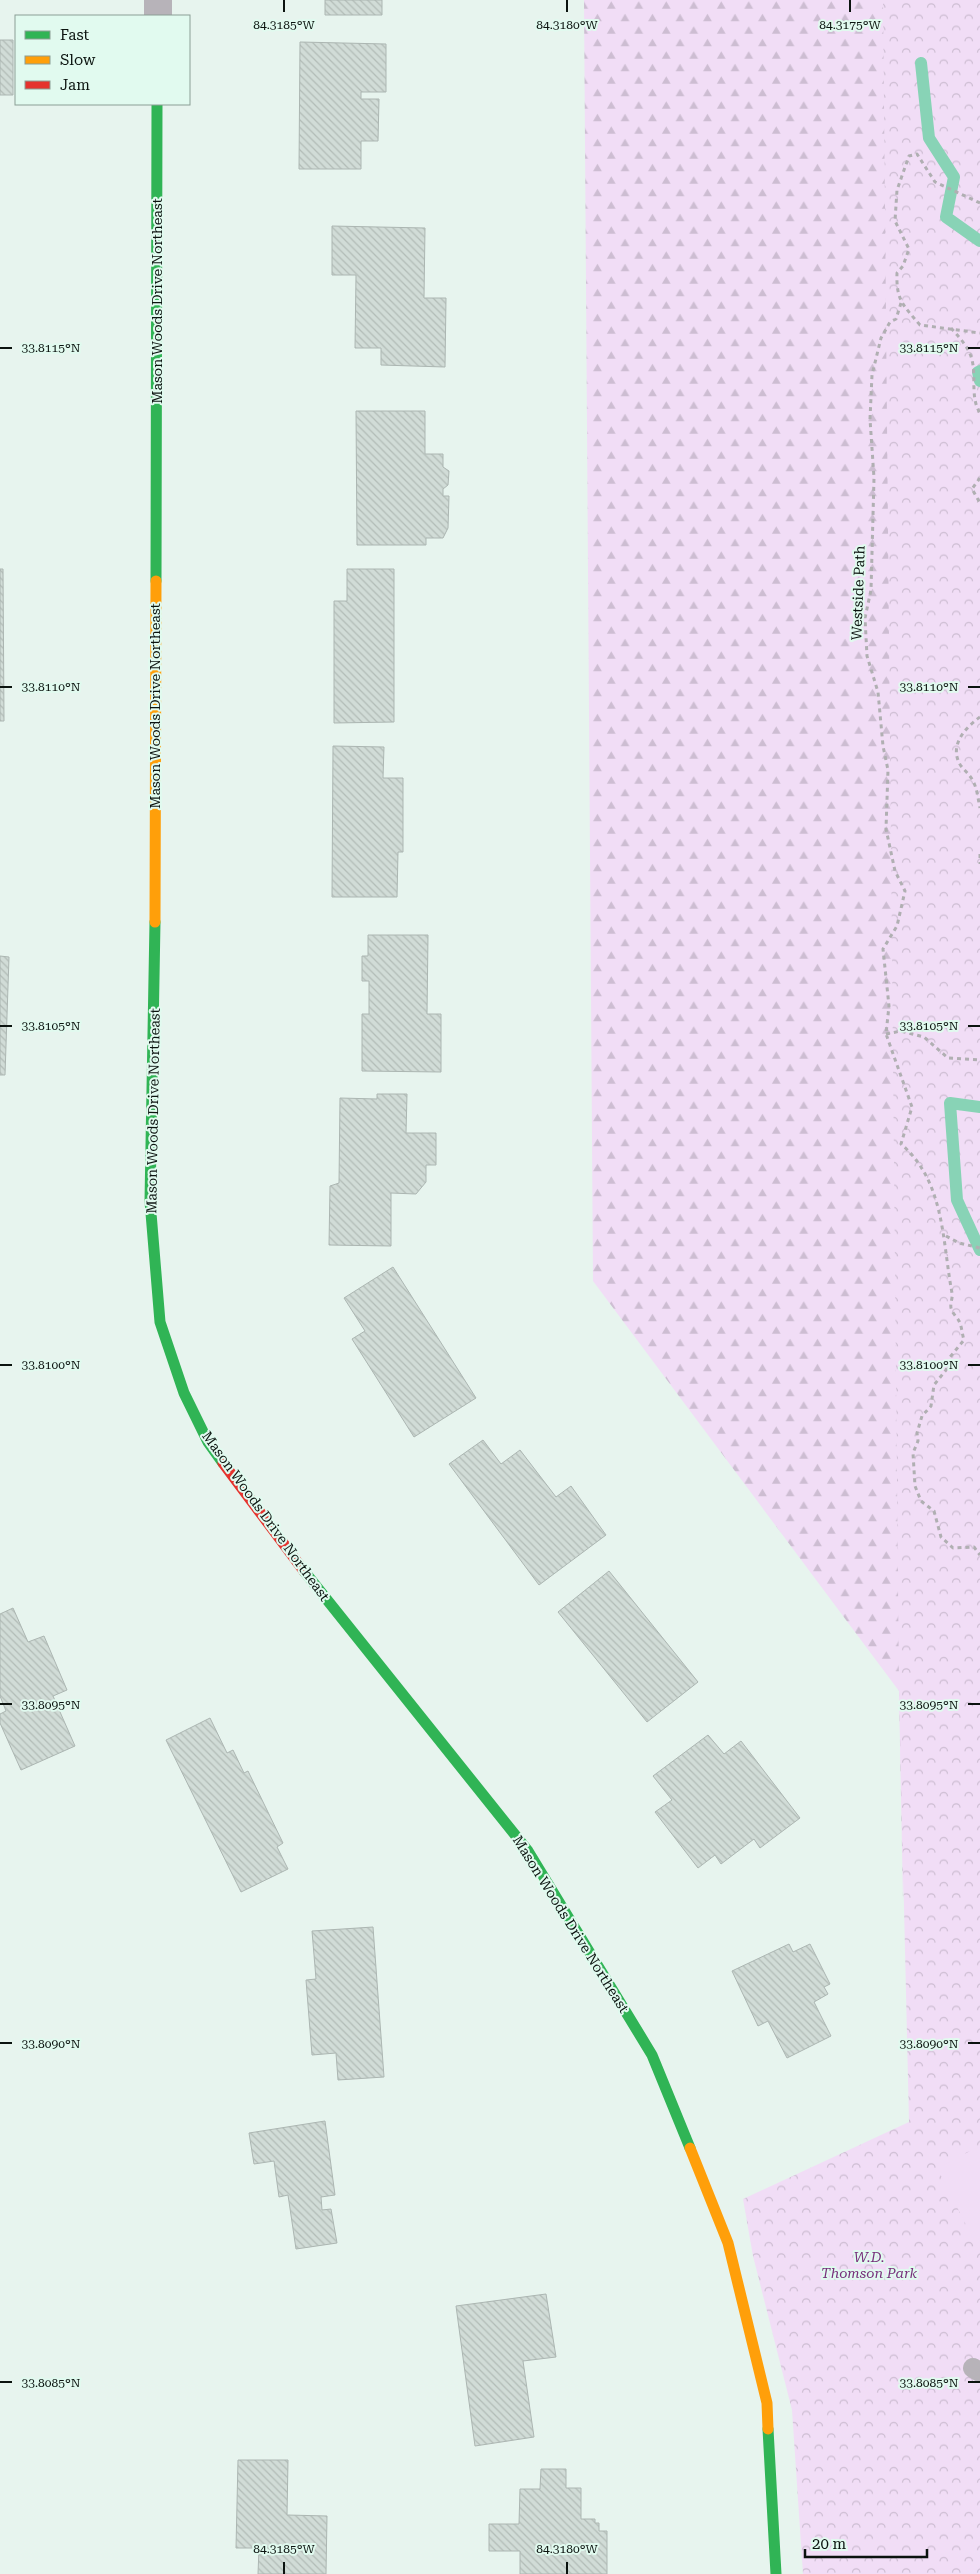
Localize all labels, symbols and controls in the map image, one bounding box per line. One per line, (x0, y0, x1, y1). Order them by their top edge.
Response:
legend (15, 15, 190, 105)
text: 84.3185°W (253, 18, 316, 32)
text: 84.3180°W (536, 18, 599, 32)
text: 84.3175°W (819, 18, 882, 32)
text: Fast (60, 26, 90, 44)
text: Slow (60, 51, 96, 69)
text: Jam (60, 76, 90, 94)
street label: Mason Woods Drive Northeast (149, 198, 165, 404)
text: 33.8115°N (22, 341, 81, 355)
text: 33.8115°N (900, 341, 959, 355)
street label: Westside Path (848, 545, 868, 641)
street label: Mason Woods Drive Northeast (147, 603, 163, 809)
text: 33.8110°N (22, 680, 81, 694)
text: 33.8110°N (900, 680, 959, 694)
street label: Mason Woods Drive Northeast (143, 1008, 163, 1214)
text: 33.8105°N (22, 1019, 81, 1033)
text: 33.8105°N (900, 1019, 959, 1033)
text: 33.8100°N (22, 1358, 81, 1372)
text: 33.8100°N (900, 1358, 959, 1372)
street label: Mason Woods Drive Northeast (199, 1428, 333, 1604)
text: 33.8095°N (22, 1698, 81, 1712)
text: 33.8095°N (900, 1698, 959, 1712)
street label: Mason Woods Drive Northeast (510, 1833, 632, 2015)
text: 33.8090°N (22, 2037, 81, 2051)
text: 33.8090°N (900, 2037, 959, 2051)
park label: W.D. Thomson Park (821, 2249, 917, 2281)
text: 33.8085°N (22, 2376, 81, 2390)
text: 33.8085°N (900, 2376, 959, 2390)
scale bar (805, 2526, 928, 2558)
text: 20 m (812, 2535, 847, 2553)
text: 84.3185°W (253, 2542, 316, 2556)
text: 84.3180°W (536, 2542, 599, 2556)

